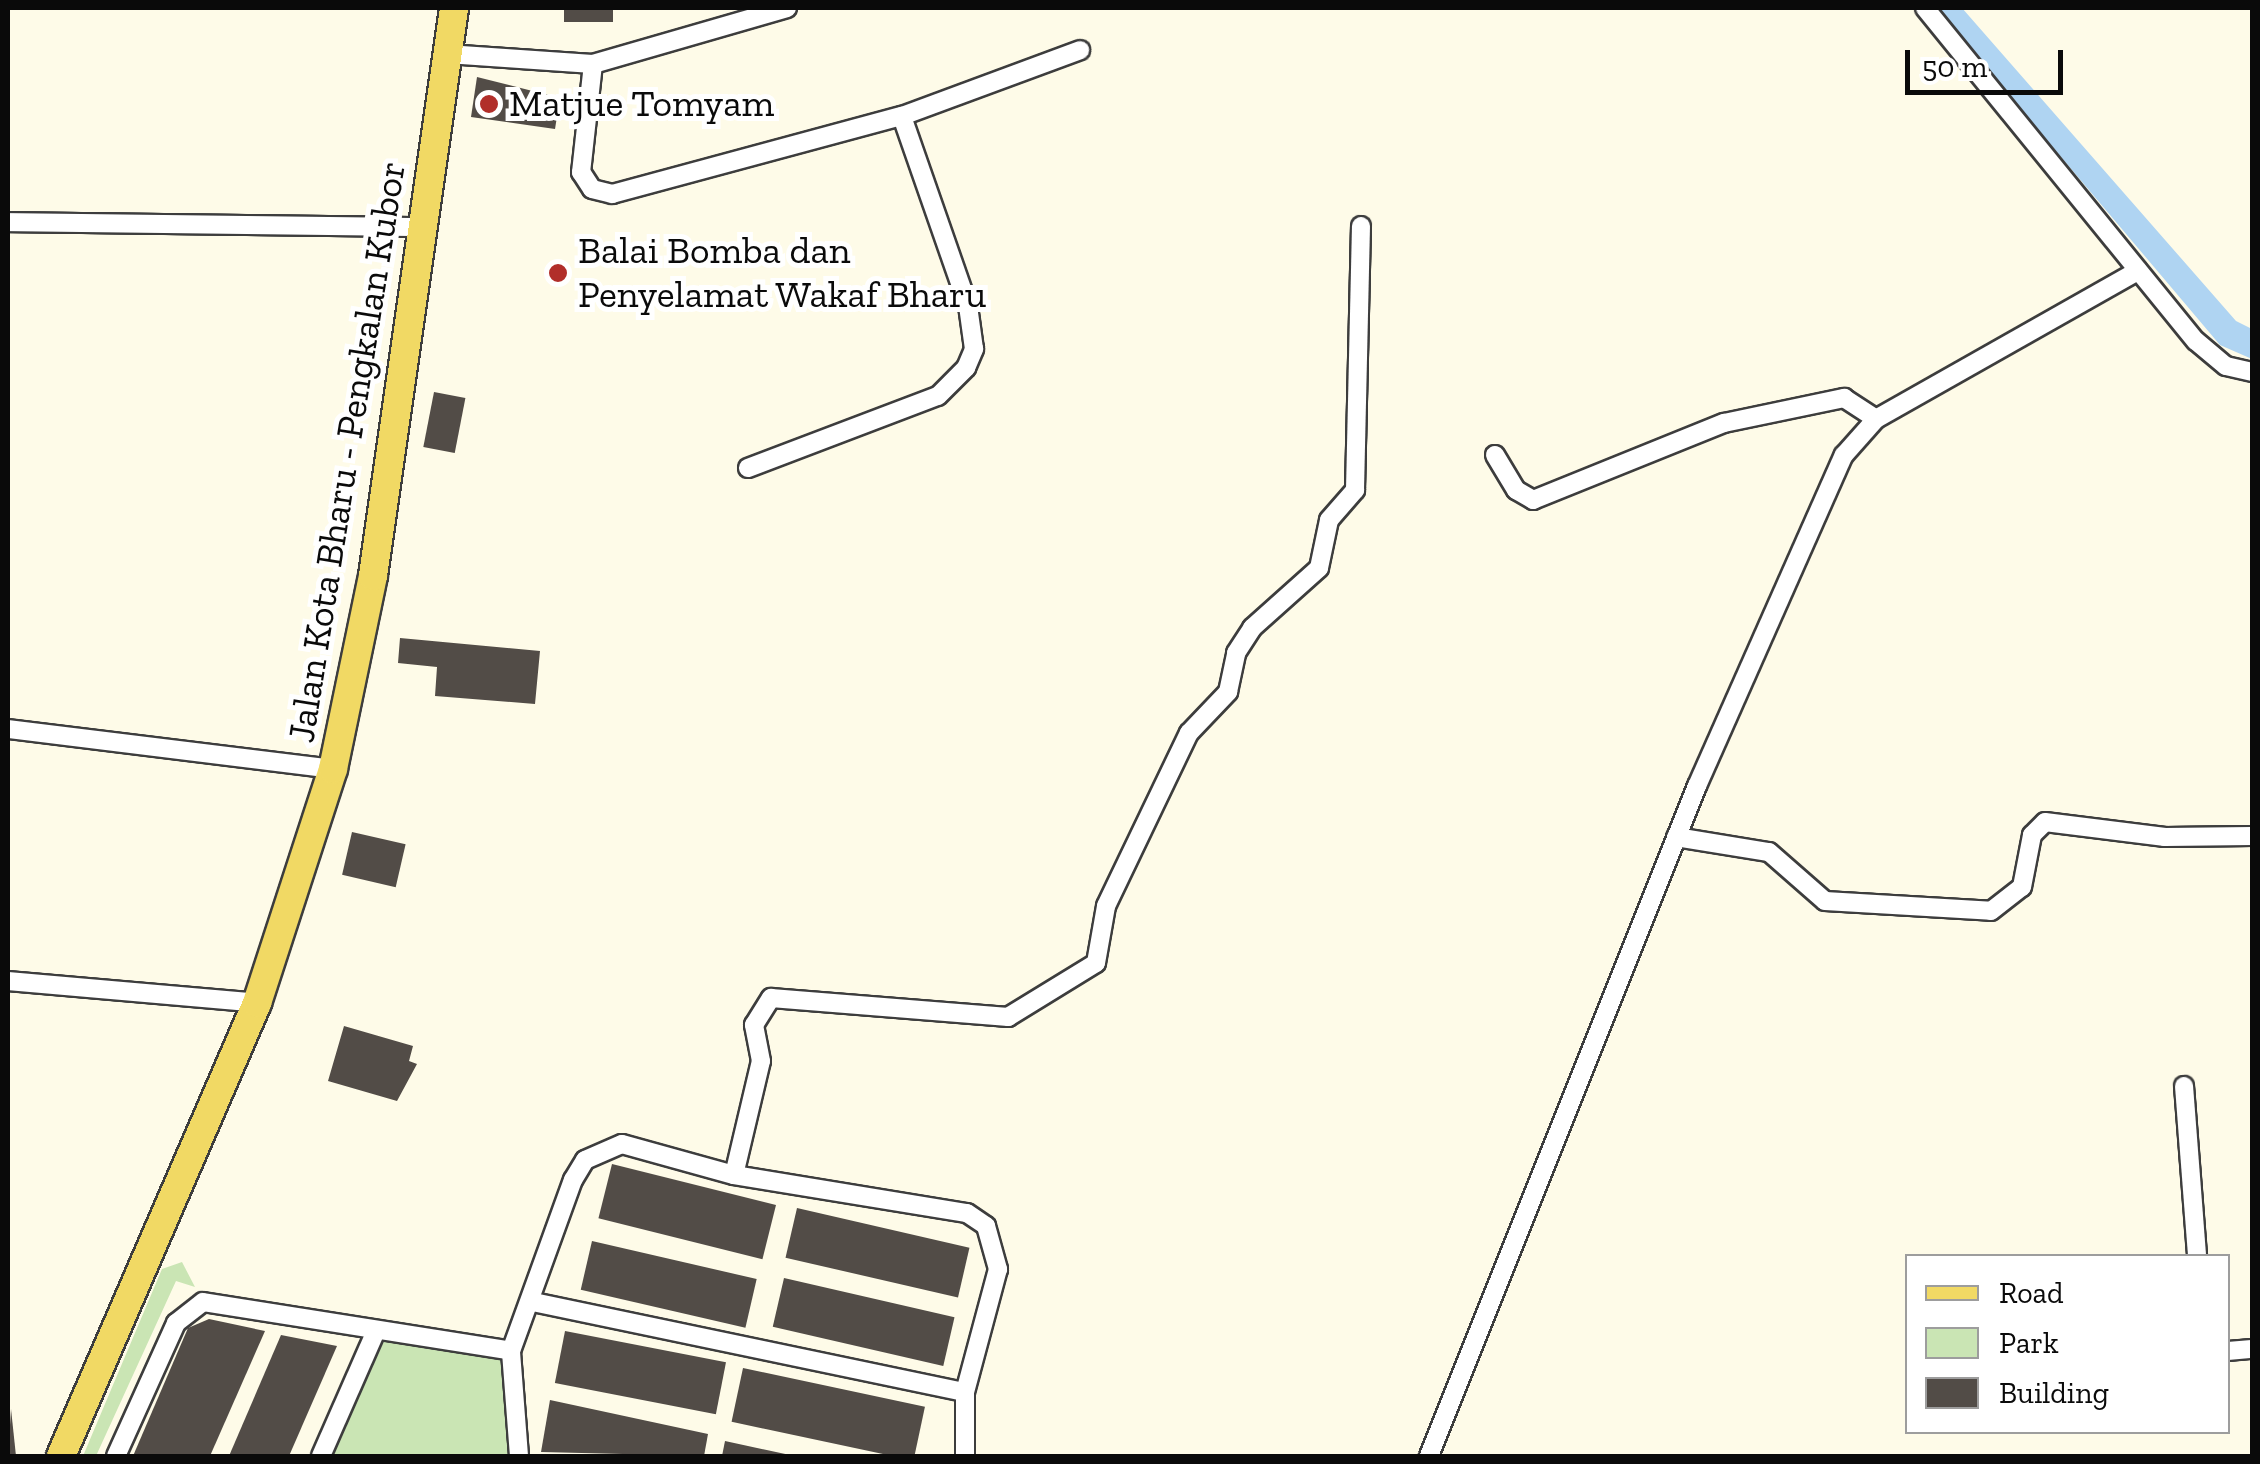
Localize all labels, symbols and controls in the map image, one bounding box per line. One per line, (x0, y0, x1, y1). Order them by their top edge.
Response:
scale bar (1910, 30, 2068, 92)
text: 50 m (1922, 49, 1987, 85)
place label: Matjue Tomyam (509, 81, 775, 127)
marker: Matjue Tomyam (478, 93, 500, 115)
street label: Jalan Kota Bharu - Pengkalan Kubor (279, 158, 415, 746)
place label: Balai Bomba dan Penyelamat Wakaf Bharu (578, 228, 988, 318)
marker: Balai Bomba dan Penyelamat Wakaf Bharu (547, 262, 569, 284)
legend (1905, 1254, 2230, 1434)
text: Road (1999, 1275, 2064, 1311)
text: Park (1999, 1325, 2059, 1361)
text: Building (1999, 1375, 2109, 1411)

